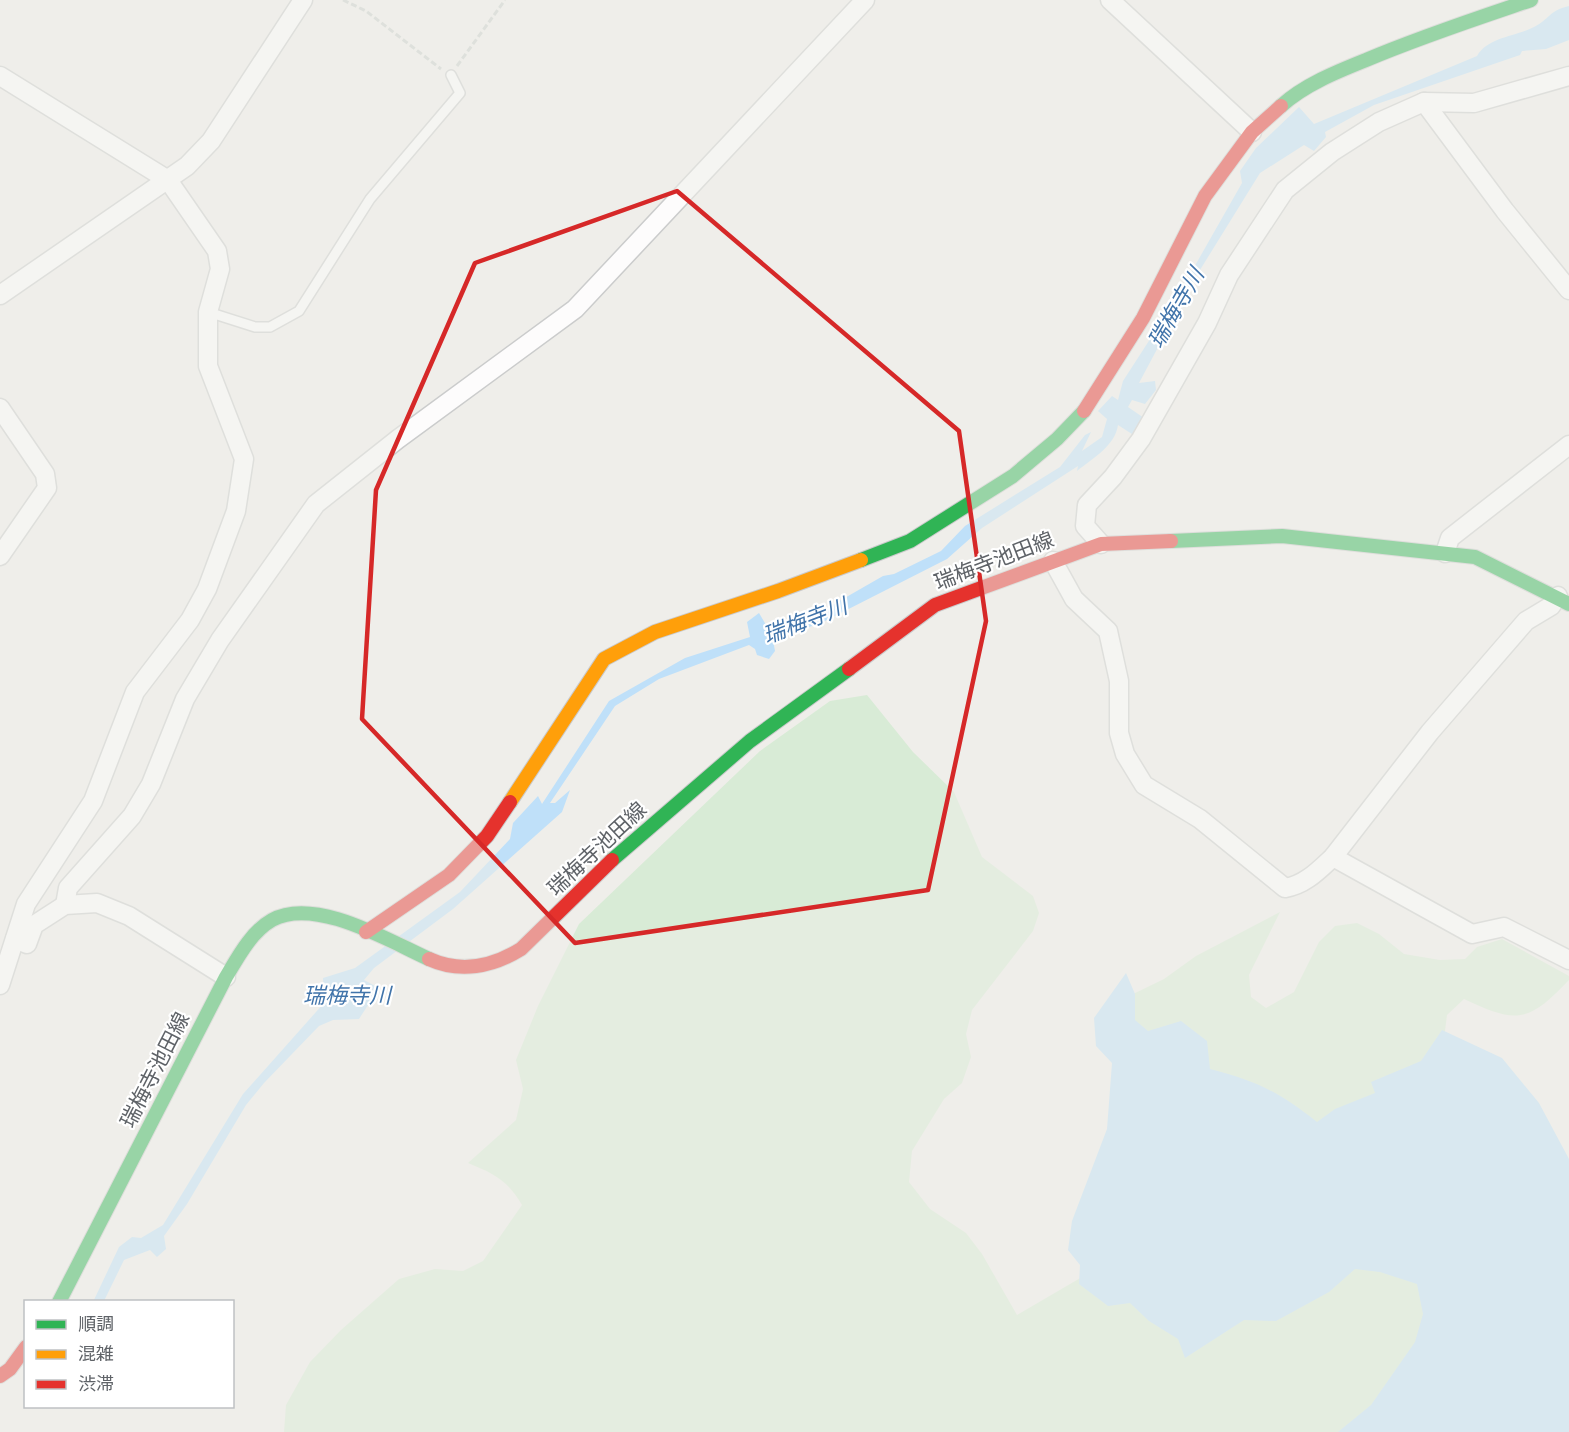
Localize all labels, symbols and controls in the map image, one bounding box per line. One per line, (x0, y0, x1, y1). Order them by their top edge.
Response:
water label: 瑞梅寺川 (1143, 262, 1210, 352)
street label: 瑞梅寺池田線 (931, 527, 1057, 595)
water label: 瑞梅寺川 (759, 593, 852, 648)
street label: 瑞梅寺池田線 (543, 797, 651, 901)
water label: 瑞梅寺川 (303, 983, 393, 1008)
street label: 瑞梅寺池田線 (116, 1008, 194, 1132)
legend (24, 1300, 234, 1408)
text: 順調 (78, 1313, 114, 1334)
text: 混雑 (78, 1343, 114, 1364)
text: 渋滞 (78, 1373, 114, 1394)

